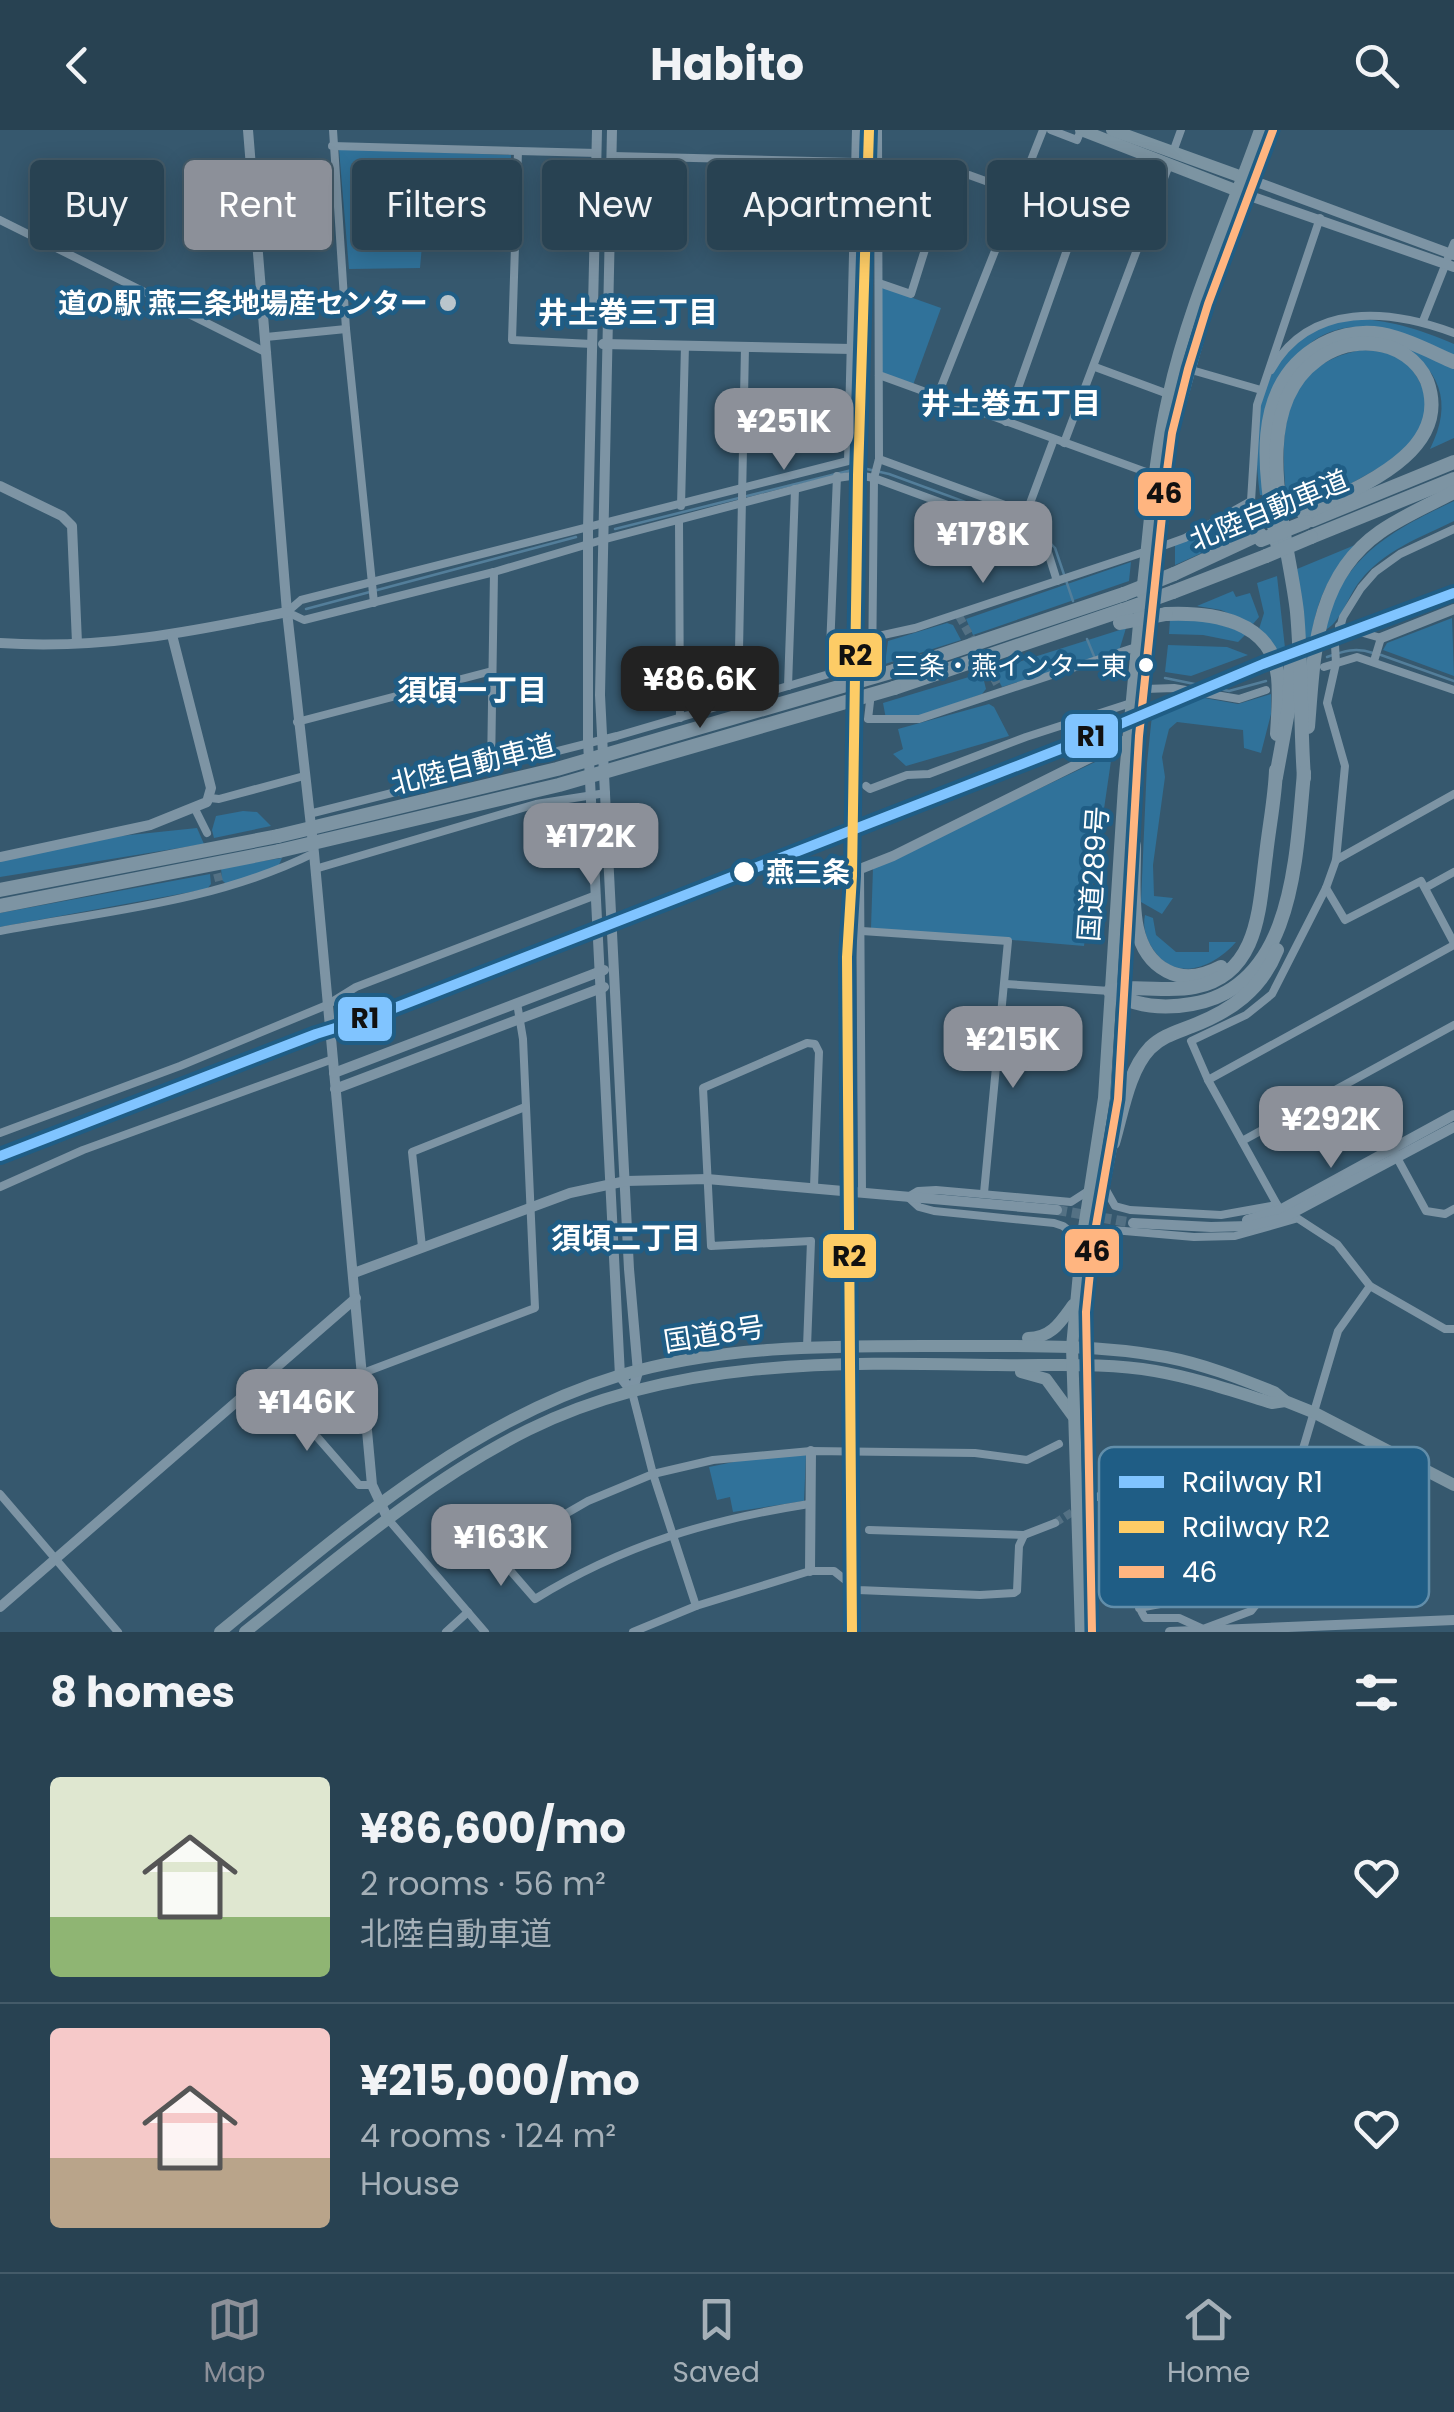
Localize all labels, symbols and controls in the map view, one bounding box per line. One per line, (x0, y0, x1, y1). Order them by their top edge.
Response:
text: Habito (650, 33, 804, 96)
icon: back (50, 38, 105, 93)
icon: search (1349, 38, 1404, 93)
chip: Buy (30, 160, 164, 250)
chip: Rent (184, 160, 332, 250)
chip: Filters (352, 160, 522, 250)
chip: New (542, 160, 687, 250)
chip: Apartment (707, 160, 967, 250)
chip: House (987, 160, 1166, 250)
place label: 道の駅 燕三条地場産センター (58, 284, 428, 323)
district label: 井土巻三丁目 (538, 291, 718, 334)
marker: 道の駅 燕三条地場産センター (437, 292, 459, 314)
district label: 井土巻五丁目 (921, 382, 1101, 425)
pin: ¥251K (714, 388, 854, 473)
text: ¥251K (737, 398, 831, 443)
street label: 北陸自動車道 (1184, 461, 1354, 560)
line badge: 46 (1136, 470, 1193, 518)
text: 46 (1146, 474, 1182, 513)
pin: ¥178K (913, 501, 1053, 586)
text: ¥178K (936, 511, 1030, 556)
line badge: R2 (827, 631, 884, 679)
text: R2 (838, 636, 872, 675)
pin: ¥86.6K (619, 646, 781, 731)
place label: 三条・燕インター東 (893, 648, 1127, 684)
marker: 三条・燕インター東 (1136, 655, 1156, 675)
text: ¥86.6K (643, 656, 757, 701)
district label: 須頃一丁目 (397, 669, 547, 712)
line badge: R1 (1063, 712, 1120, 760)
text: R1 (1077, 717, 1105, 756)
street label: 北陸自動車道 (387, 725, 559, 804)
pin: ¥172K (521, 803, 661, 888)
street label: 国道289号 (1069, 805, 1118, 943)
text: ¥172K (545, 813, 637, 858)
place label: 燕三条 (766, 853, 850, 892)
marker: 燕三条 (731, 859, 757, 885)
line badge: R1 (336, 995, 394, 1043)
text: R1 (351, 999, 379, 1038)
pin: ¥215K (943, 1006, 1083, 1091)
text: ¥215K (966, 1016, 1060, 1061)
pin: ¥292K (1261, 1086, 1401, 1171)
text: ¥292K (1281, 1096, 1381, 1141)
district label: 須頃二丁目 (551, 1217, 701, 1260)
line badge: 46 (1063, 1227, 1121, 1275)
line badge: R2 (821, 1232, 878, 1280)
text: 46 (1074, 1232, 1110, 1271)
text: R2 (832, 1237, 866, 1276)
street label: 国道8号 (661, 1307, 767, 1362)
pin: ¥146K (237, 1369, 377, 1454)
text: ¥146K (258, 1379, 356, 1424)
legend (1099, 1447, 1429, 1607)
text: Railway R1 (1182, 1463, 1323, 1502)
pin: ¥163K (431, 1504, 571, 1589)
text: Railway R2 (1182, 1508, 1330, 1547)
text: ¥163K (453, 1514, 549, 1559)
text: 46 (1182, 1553, 1217, 1592)
text: 8 homes (50, 1663, 235, 1722)
icon: filters (1349, 1665, 1404, 1720)
text: ¥86,600/mo (360, 1799, 626, 1858)
icon: home (130, 1817, 250, 1937)
icon: heart (1349, 1850, 1404, 1905)
text: 2 rooms · 56 m² (360, 1861, 606, 1906)
text: 北陸自動車道 (360, 1911, 552, 1956)
text: ¥215,000/mo (360, 2051, 640, 2110)
icon: home (130, 2068, 250, 2188)
icon: heart (1349, 2101, 1404, 2156)
text: 4 rooms · 124 m² (360, 2113, 616, 2158)
text: House (360, 2161, 460, 2206)
tab: Map (204, 2292, 265, 2394)
tab: Saved (673, 2292, 760, 2394)
tab: Home (1167, 2292, 1250, 2394)

